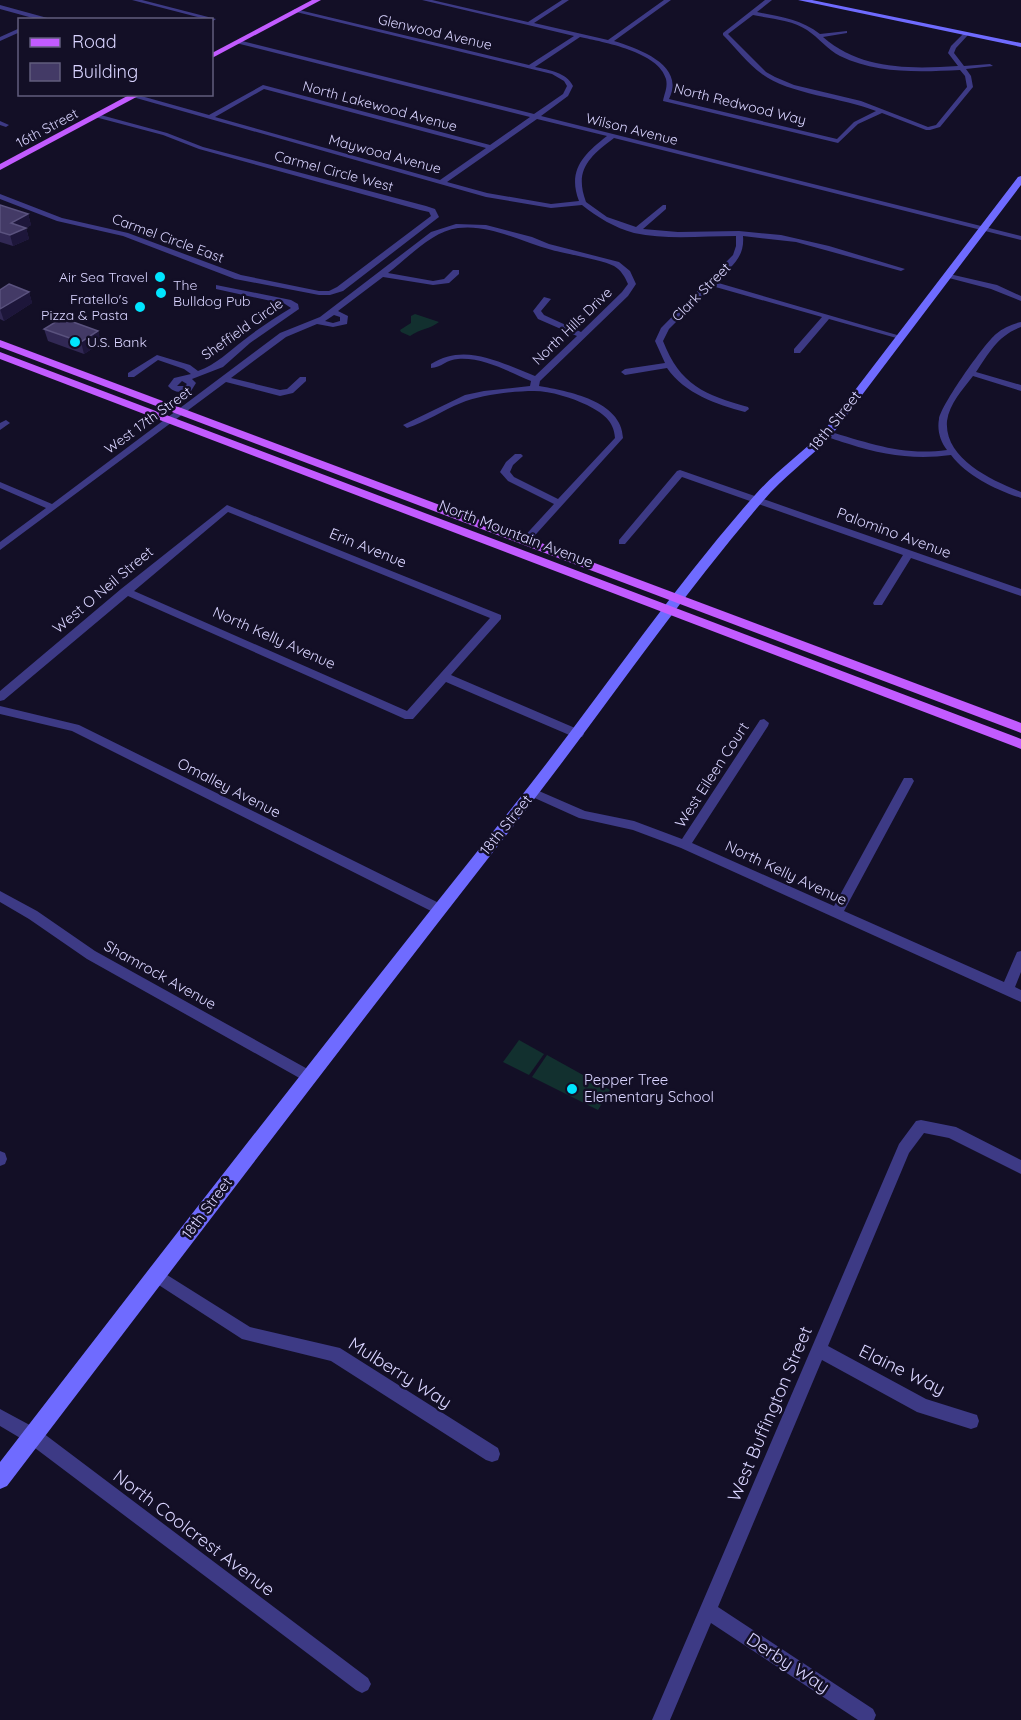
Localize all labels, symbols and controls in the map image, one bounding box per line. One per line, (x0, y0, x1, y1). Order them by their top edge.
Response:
street label: Glenwood Avenue (376, 10, 494, 54)
legend (18, 18, 213, 96)
text: Road (72, 30, 117, 53)
text: Building (72, 60, 138, 83)
street label: North Lakewood Avenue (301, 77, 459, 135)
street label: North Redwood Way (672, 79, 808, 129)
street label: 16th Street (13, 104, 81, 152)
street label: Wilson Avenue (584, 109, 680, 149)
street label: Maywood Avenue (327, 130, 443, 178)
street label: Carmel Circle West (272, 146, 396, 196)
street label: Carmel Circle East (110, 209, 227, 267)
street label: Clark Street (668, 259, 734, 325)
place label: Air Sea Travel (59, 268, 148, 286)
marker: Air Sea Travel (153, 270, 167, 284)
place label: The Bulldog Pub (173, 276, 251, 310)
street label: North Hills Drive (528, 283, 616, 369)
marker: The Bulldog Pub (154, 286, 168, 300)
place label: Fratello's Pizza & Pasta (41, 290, 128, 324)
street label: Sheffield Circle (198, 294, 286, 364)
marker: Fratello's Pizza & Pasta (133, 300, 147, 314)
place label: U.S. Bank (87, 333, 147, 351)
marker: U.S. Bank (68, 335, 82, 349)
street label: West 17th Street (101, 382, 195, 458)
street label: 18th Street (804, 387, 865, 455)
street label: North Mountain Avenue (436, 495, 596, 572)
street label: Palomino Avenue (834, 503, 954, 562)
street label: Erin Avenue (327, 523, 410, 572)
street label: West O Neil Street (48, 542, 157, 637)
street label: North Kelly Avenue (210, 602, 339, 673)
street label: West Eileen Court (670, 718, 753, 831)
street label: Omalley Avenue (174, 753, 284, 822)
street label: 18th Street (475, 791, 536, 859)
street label: North Kelly Avenue (722, 836, 850, 909)
street label: Shamrock Avenue (101, 936, 220, 1013)
place label: Pepper Tree Elementary School (584, 1070, 714, 1106)
marker: Pepper Tree Elementary School (565, 1082, 579, 1096)
street label: 18th Street (177, 1173, 236, 1242)
street label: West Buffington Street (722, 1323, 817, 1505)
street label: Mulberry Way (344, 1332, 456, 1414)
street label: Elaine Way (855, 1339, 949, 1400)
street label: North Coolcrest Avenue (109, 1464, 280, 1601)
street label: Derby Way (742, 1627, 834, 1698)

